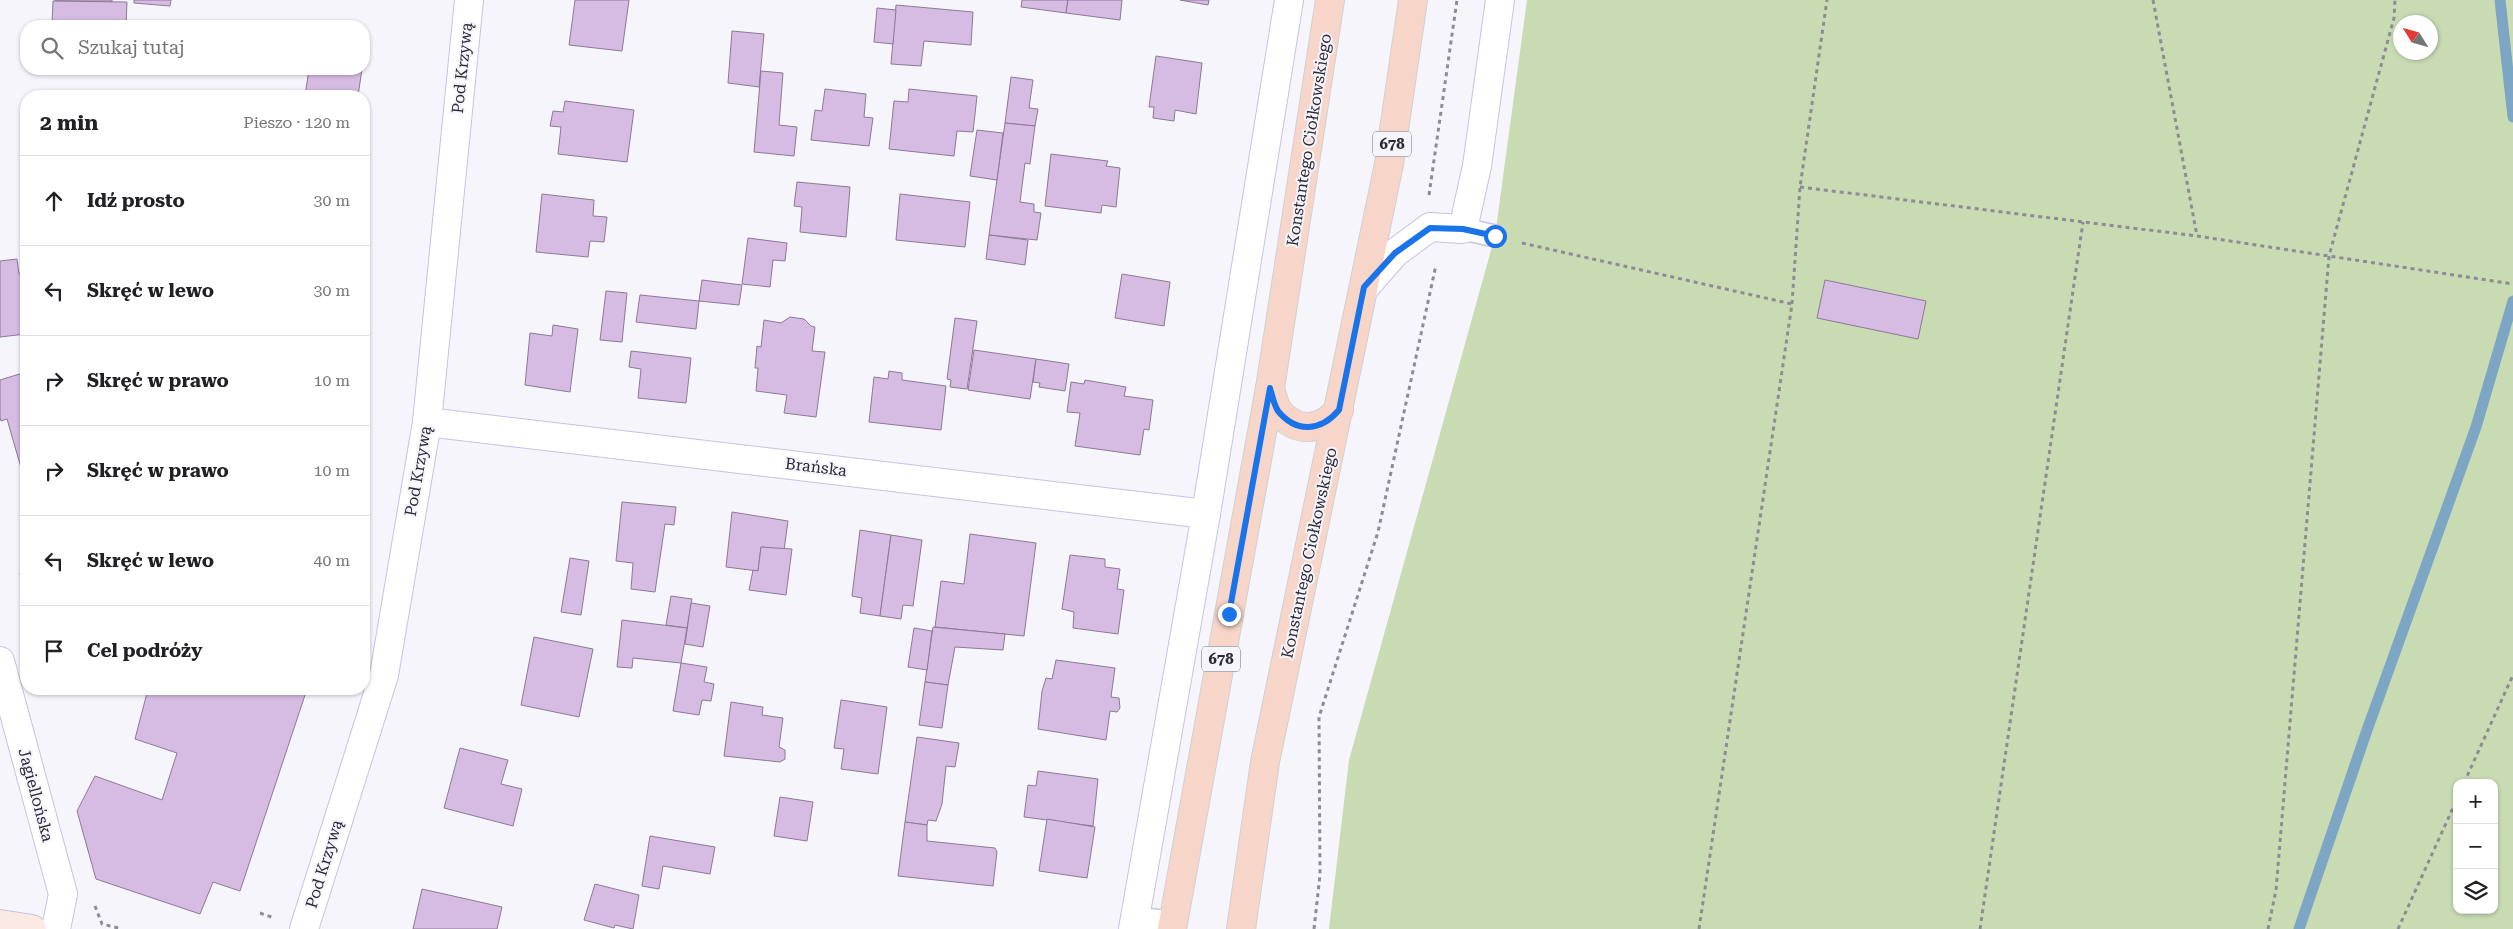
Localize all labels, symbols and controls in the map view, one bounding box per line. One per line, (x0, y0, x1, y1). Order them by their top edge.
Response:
north arrow (2393, 15, 2438, 60)
search box (20, 20, 370, 75)
street label: Pod Krzywą (448, 21, 476, 114)
street label: Konstantego Ciołkowskiego (1283, 32, 1335, 248)
icon: search (38, 34, 66, 62)
text: Szukaj tutaj (78, 36, 185, 59)
text: 2 min (40, 111, 98, 135)
text: Pieszo · 120 m (243, 113, 350, 132)
road number: 678 (1373, 132, 1411, 156)
icon: ahead (40, 187, 68, 215)
text: Idź prosto (87, 189, 185, 212)
text: 30 m (313, 191, 350, 210)
route start (1484, 225, 1507, 248)
icon: left (40, 277, 68, 305)
text: Skręć w lewo (87, 279, 214, 302)
text: 30 m (313, 281, 350, 300)
icon: right (40, 367, 68, 395)
text: Skręć w prawo (87, 369, 229, 392)
text: 10 m (313, 371, 350, 390)
street label: Pod Krzywą (401, 424, 435, 518)
street label: Konstantego Ciołkowskiego (1277, 446, 1341, 660)
street label: Brańska (784, 454, 848, 480)
icon: right (40, 457, 68, 485)
text: Skręć w prawo (87, 459, 229, 482)
text: 10 m (313, 461, 350, 480)
icon: left (40, 547, 68, 575)
text: Skręć w lewo (87, 549, 214, 572)
text: 40 m (313, 551, 350, 570)
route end (1218, 603, 1241, 626)
icon: arrive (40, 637, 68, 665)
text: Cel podróży (87, 639, 202, 662)
road number: 678 (1202, 646, 1240, 672)
street label: Jagiellońska (14, 746, 58, 844)
map controls (2453, 779, 2498, 914)
button: + (2453, 779, 2498, 824)
street label: Pod Krzywą (302, 817, 347, 911)
button: − (2453, 824, 2498, 869)
button: layers (2453, 869, 2498, 914)

